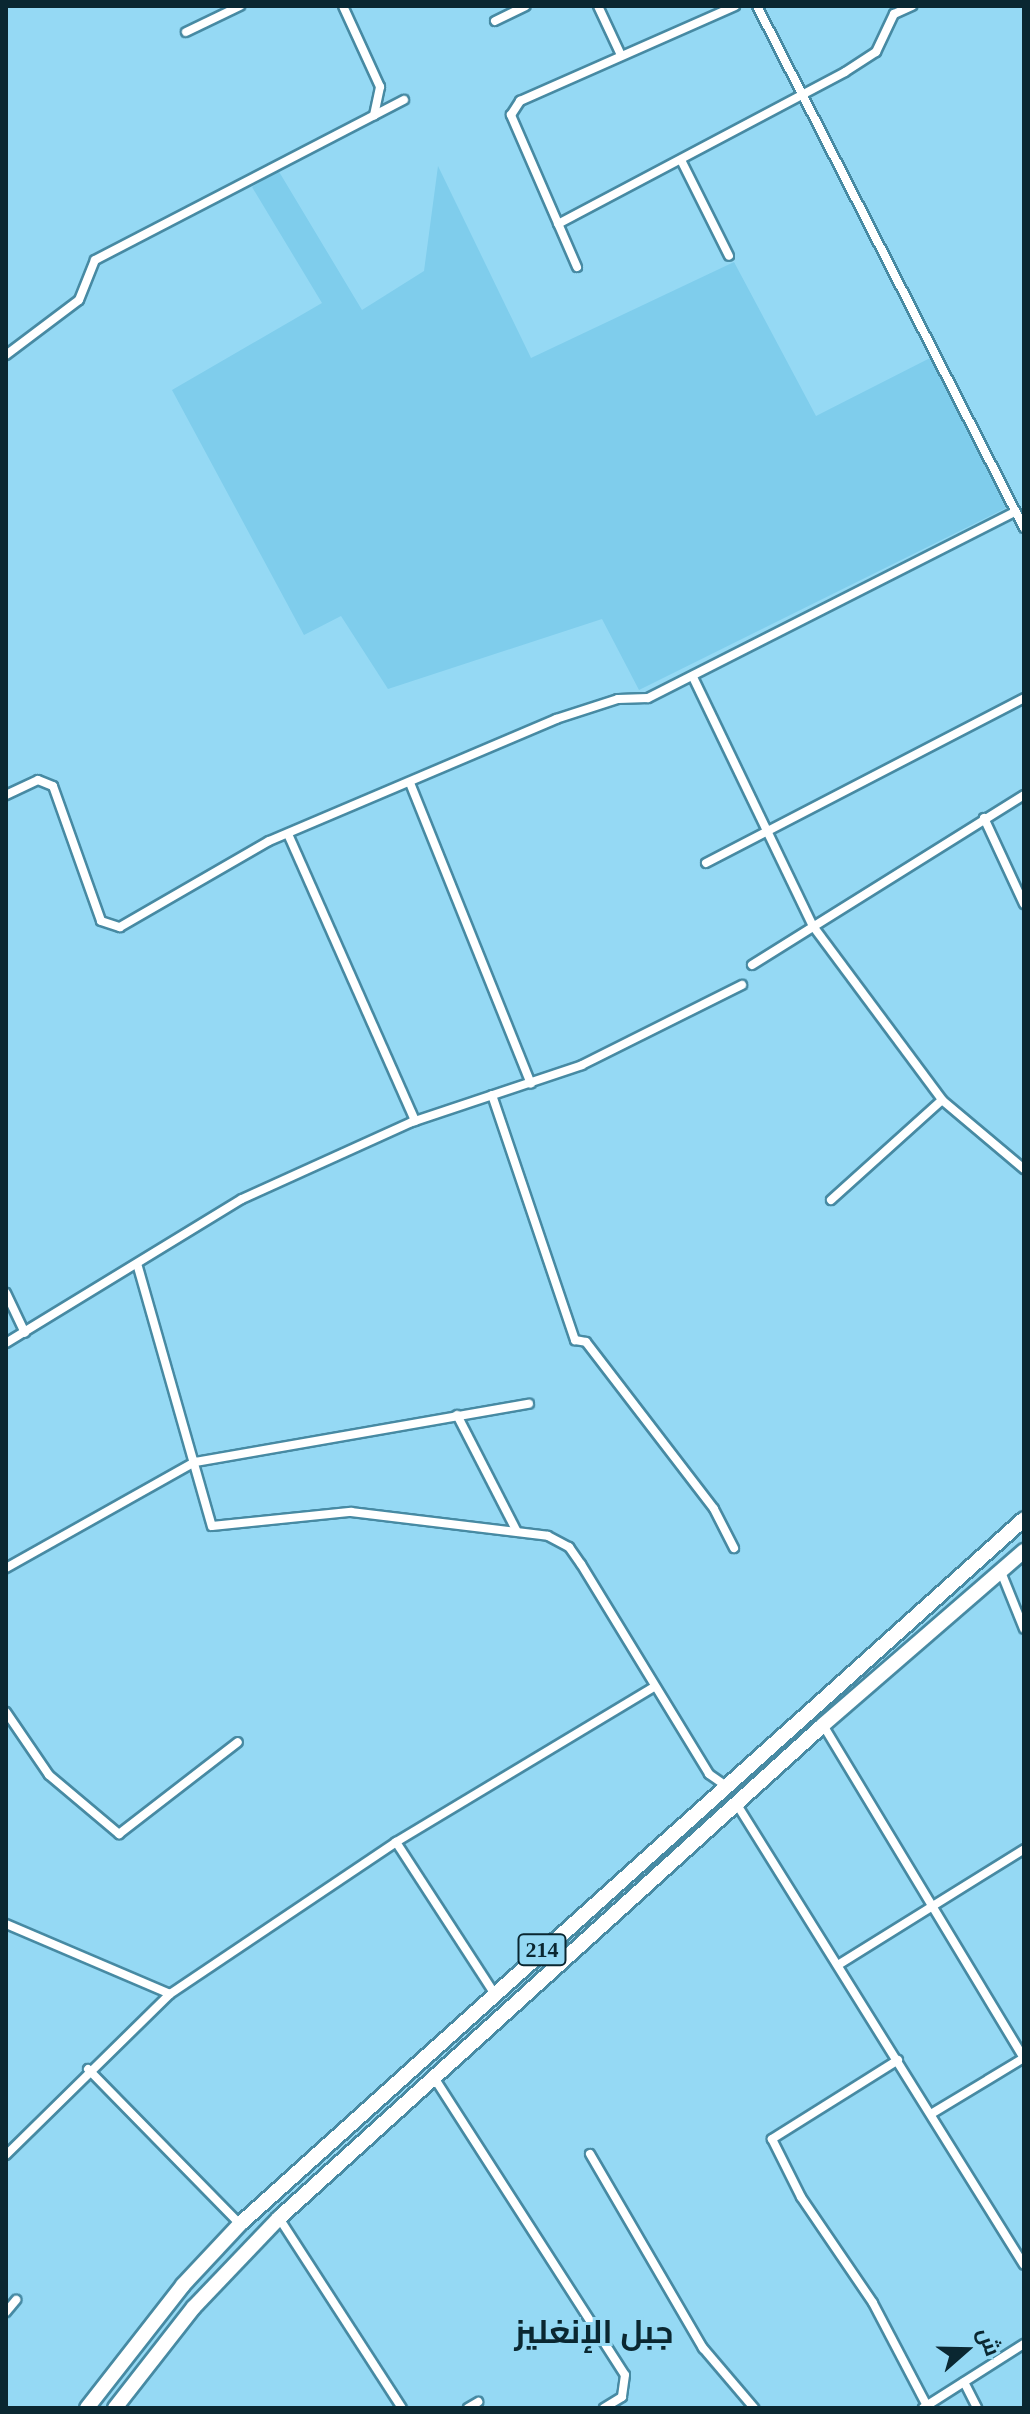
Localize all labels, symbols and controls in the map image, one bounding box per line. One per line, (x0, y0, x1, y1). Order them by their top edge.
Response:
road number: 214 (516, 1932, 568, 1968)
north arrow (926, 2310, 1006, 2390)
district label: جبل الإنغليز (515, 2313, 673, 2351)
text: ش (972, 2324, 1006, 2359)

